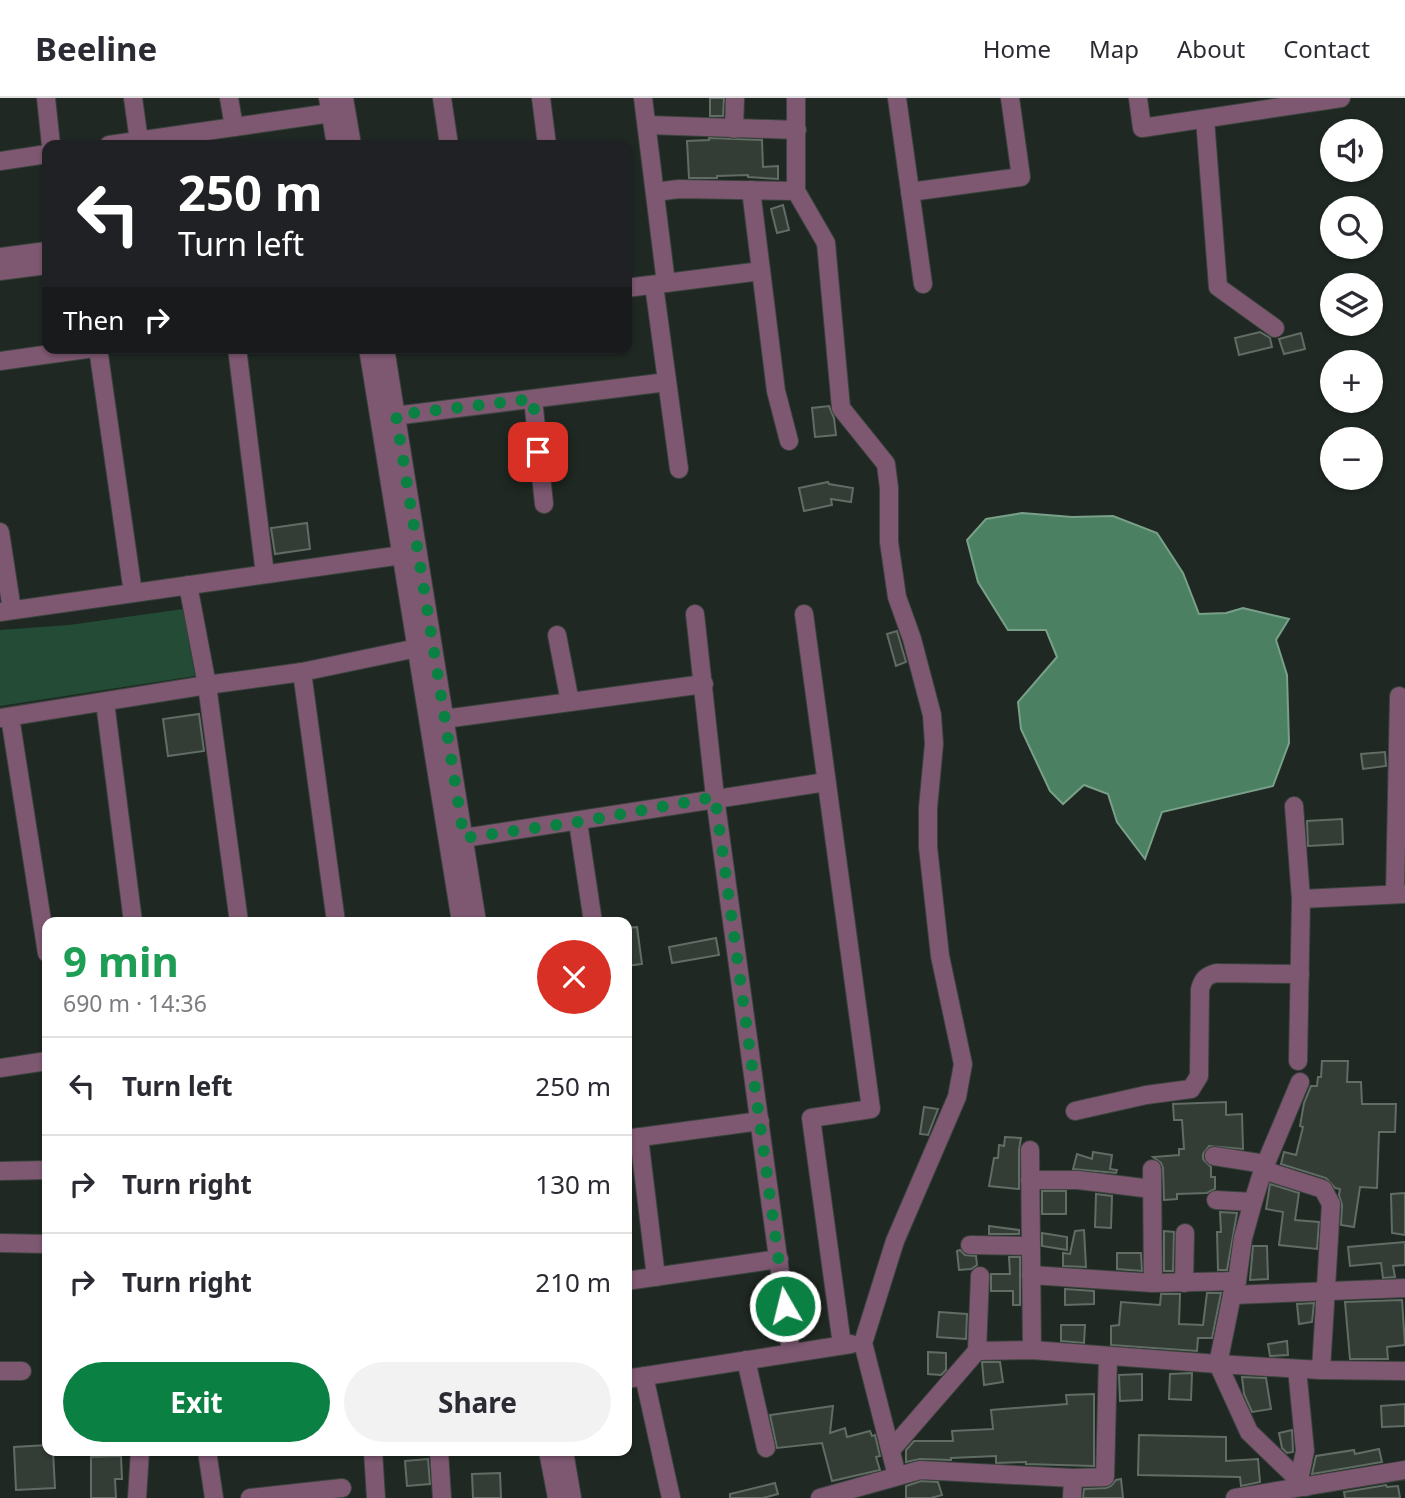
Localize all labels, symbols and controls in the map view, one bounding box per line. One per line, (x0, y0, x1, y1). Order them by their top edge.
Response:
text: Beeline (35, 26, 157, 71)
text: Home (983, 32, 1051, 65)
text: Map (1089, 32, 1139, 65)
text: About (1177, 32, 1245, 65)
text: Contact (1283, 32, 1370, 65)
map controls (1320, 119, 1383, 490)
button: sound (1320, 119, 1383, 182)
text: 250 m (178, 159, 323, 225)
icon: left (63, 168, 154, 259)
button: search (1320, 196, 1383, 259)
text: Turn left (178, 222, 304, 265)
button: layers (1320, 273, 1383, 336)
icon: right (138, 301, 176, 339)
text: Then (63, 302, 124, 338)
button: + (1320, 350, 1383, 413)
pin (508, 422, 568, 482)
button: − (1320, 427, 1383, 490)
icon: arrive (519, 433, 557, 471)
text: 9 min (63, 932, 179, 989)
button: close (537, 940, 611, 1014)
text: 690 m · 14:36 (63, 987, 207, 1019)
icon: left (63, 1067, 101, 1105)
text: Turn left (122, 1068, 233, 1104)
text: 250 m (535, 1068, 611, 1104)
icon: right (63, 1165, 101, 1203)
text: Turn right (122, 1166, 252, 1202)
text: 130 m (535, 1166, 611, 1202)
icon: right (63, 1263, 101, 1301)
text: Turn right (122, 1264, 252, 1300)
text: 210 m (535, 1264, 611, 1300)
position arrow (748, 1269, 822, 1343)
button: Exit (63, 1362, 330, 1442)
button: Share (344, 1362, 611, 1442)

